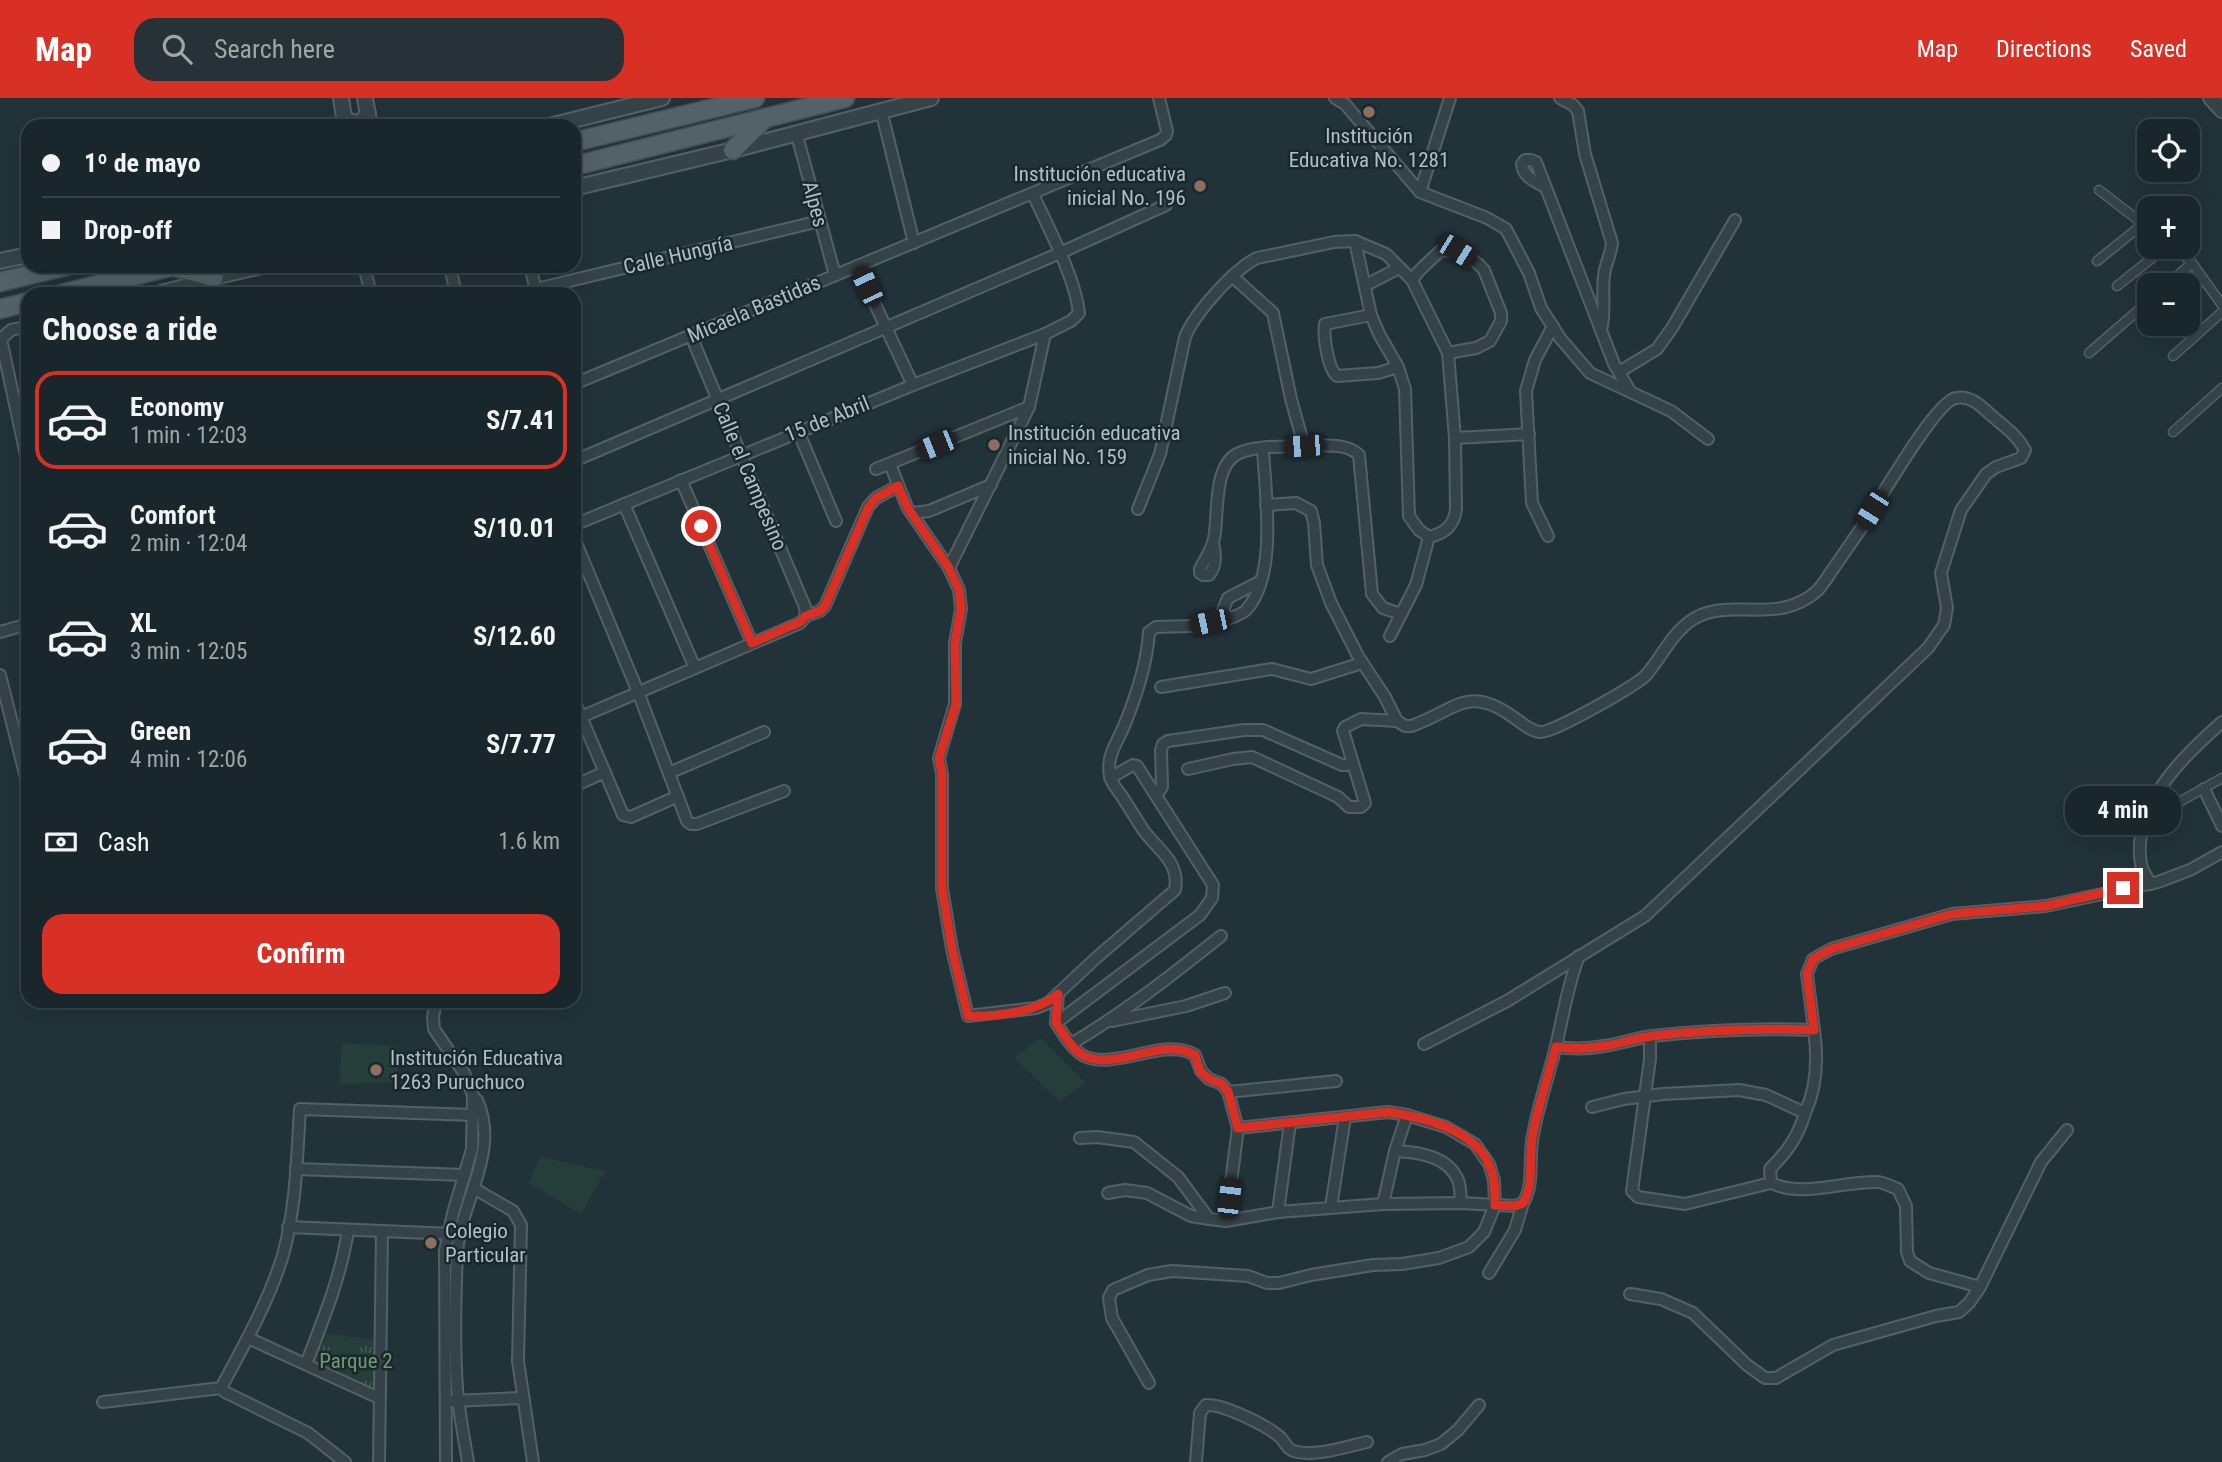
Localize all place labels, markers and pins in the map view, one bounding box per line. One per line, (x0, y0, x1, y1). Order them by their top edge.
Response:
marker: Institución Educativa No. 1281 (1361, 104, 1377, 120)
place label: Institución Educativa No. 1281 (1289, 124, 1449, 172)
place label: Institución educativa inicial No. 196 (1013, 162, 1186, 210)
marker: Institución educativa inicial No. 196 (1192, 178, 1208, 194)
place label: Institución educativa inicial No. 159 (1008, 421, 1181, 469)
marker: Institución educativa inicial No. 159 (986, 437, 1002, 453)
place label: Institución Educativa 1263 Puruchuco (390, 1046, 563, 1094)
marker: Institución Educativa 1263 Puruchuco (368, 1062, 384, 1078)
place label: Colegio Particular (445, 1219, 526, 1267)
marker: Colegio Particular (423, 1235, 439, 1251)

